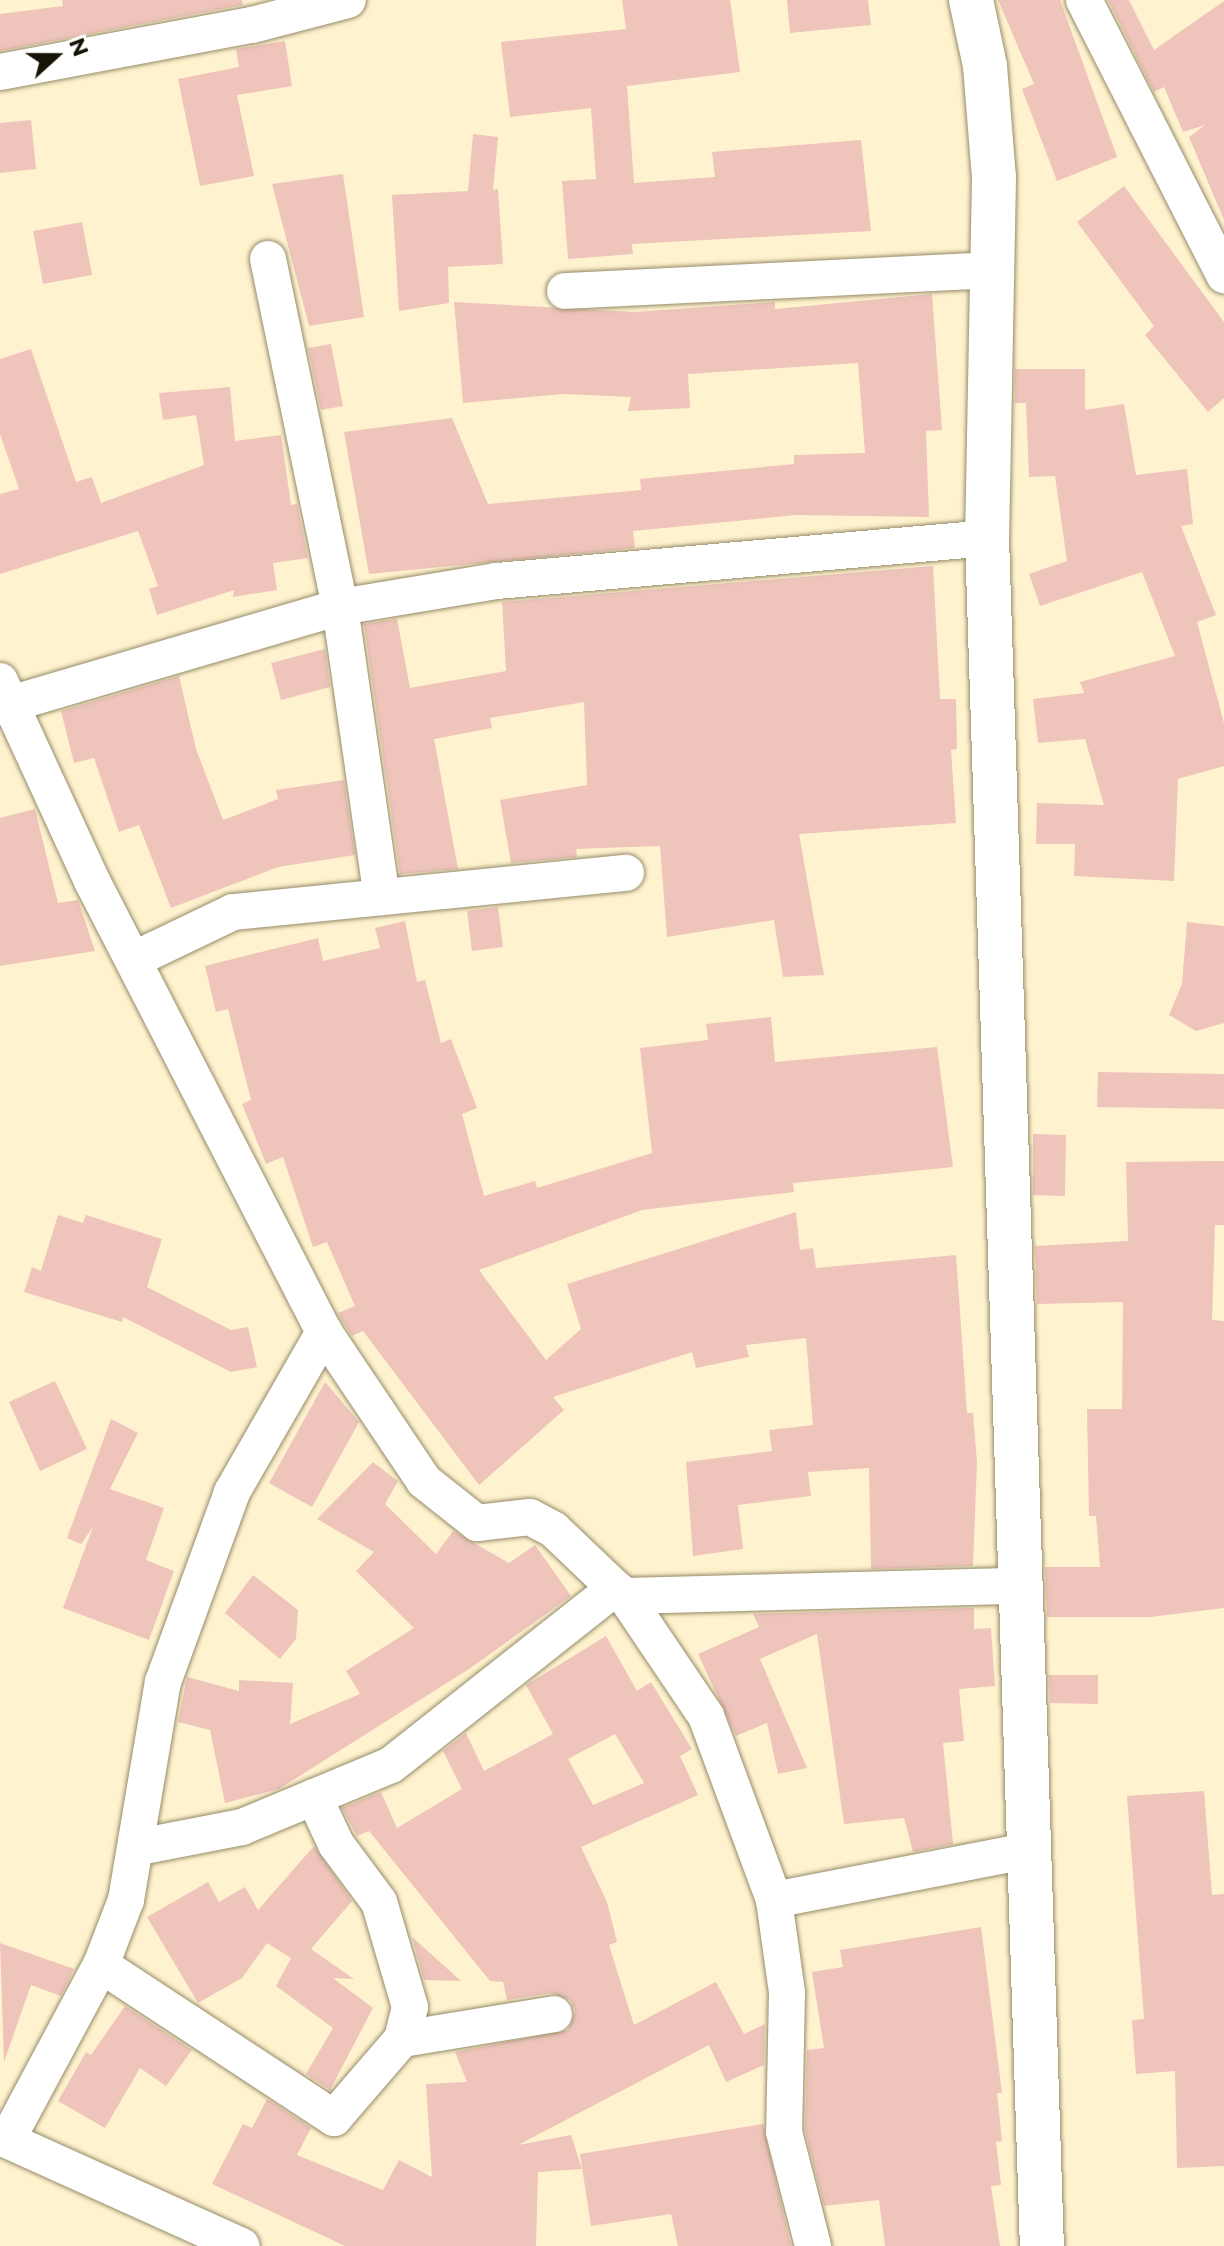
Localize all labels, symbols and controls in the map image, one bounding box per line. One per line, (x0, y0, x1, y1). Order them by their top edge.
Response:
north arrow (16, 16, 96, 96)
text: N (63, 34, 95, 60)

